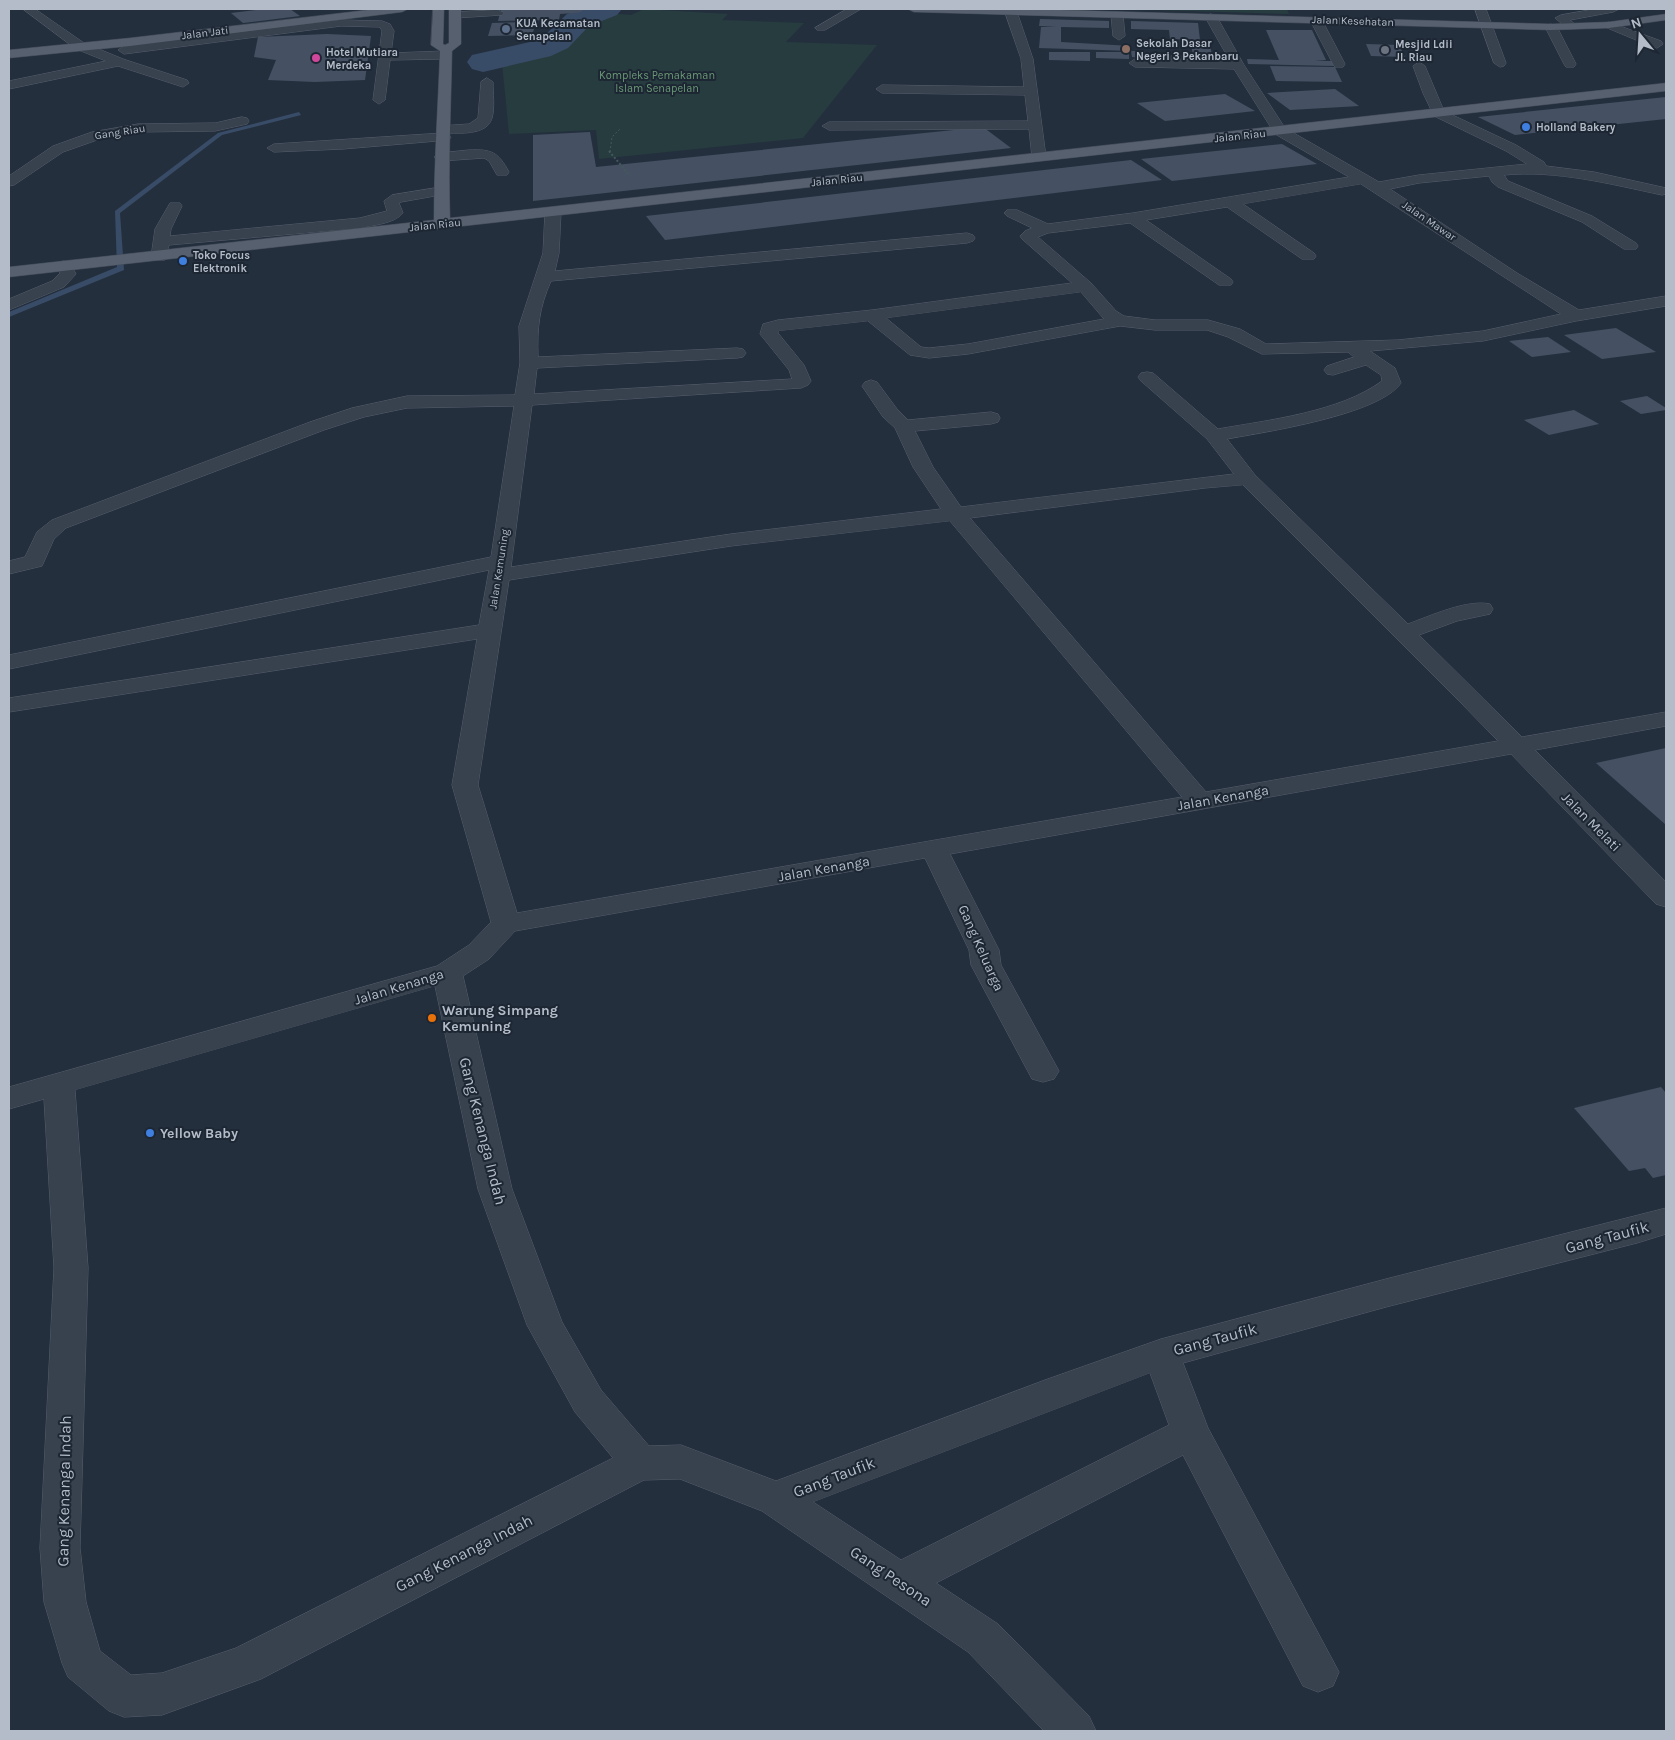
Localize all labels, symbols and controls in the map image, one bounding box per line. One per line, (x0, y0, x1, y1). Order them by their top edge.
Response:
north arrow (1615, 10, 1665, 60)
street label: Jalan Kesehatan (1312, 13, 1394, 29)
text: N (1629, 13, 1644, 33)
place label: KUA Kecamatan Senapelan (516, 17, 600, 43)
marker: KUA Kecamatan Senapelan (500, 23, 512, 35)
street label: Jalan Jati (181, 24, 229, 42)
place label: Sekolah Dasar Negeri 3 Pekanbaru (1136, 37, 1239, 63)
place label: Mesjid Ldii Jl. Riau (1395, 38, 1453, 64)
marker: Sekolah Dasar Negeri 3 Pekanbaru (1120, 43, 1132, 55)
marker: Mesjid Ldii Jl. Riau (1379, 44, 1391, 56)
place label: Hotel Mutiara Merdeka (326, 46, 398, 72)
marker: Hotel Mutiara Merdeka (310, 52, 322, 64)
park label: Kompleks Pemakaman Islam Senapelan (599, 69, 715, 95)
marker: Holland Bakery (1520, 121, 1532, 133)
place label: Holland Bakery (1536, 121, 1616, 134)
street label: Gang Riau (94, 122, 146, 142)
street label: Jalan Riau (1214, 127, 1266, 145)
street label: Jalan Riau (811, 171, 863, 189)
street label: Jalan Mawar (1400, 198, 1458, 244)
street label: Jalan Riau (409, 216, 461, 234)
place label: Toko Focus Elektronik (193, 249, 250, 275)
marker: Toko Focus Elektronik (177, 255, 189, 267)
street label: Jalan Kemuning (486, 527, 512, 610)
street label: Jalan Kenanga (1176, 782, 1270, 814)
street label: Jalan Melati (1558, 789, 1624, 855)
street label: Jalan Kenanga (777, 853, 871, 885)
street label: Gang Keluarga (954, 902, 1008, 994)
street label: Jalan Kenanga (352, 965, 446, 1009)
place label: Warung Simpang Kemuning (442, 1002, 558, 1035)
marker: Warung Simpang Kemuning (426, 1012, 438, 1024)
street label: Gang Kenanga Indah (455, 1055, 511, 1207)
place label: Yellow Baby (160, 1125, 238, 1142)
marker: Yellow Baby (144, 1127, 156, 1139)
street label: Gang Taufik (1563, 1217, 1651, 1257)
street label: Gang Taufik (1171, 1319, 1259, 1359)
street label: Gang Kenanga Indah (53, 1415, 75, 1567)
street label: Gang Taufik (790, 1453, 878, 1501)
street label: Gang Kenanga Indah (392, 1510, 536, 1596)
street label: Gang Pesona (847, 1542, 935, 1610)

